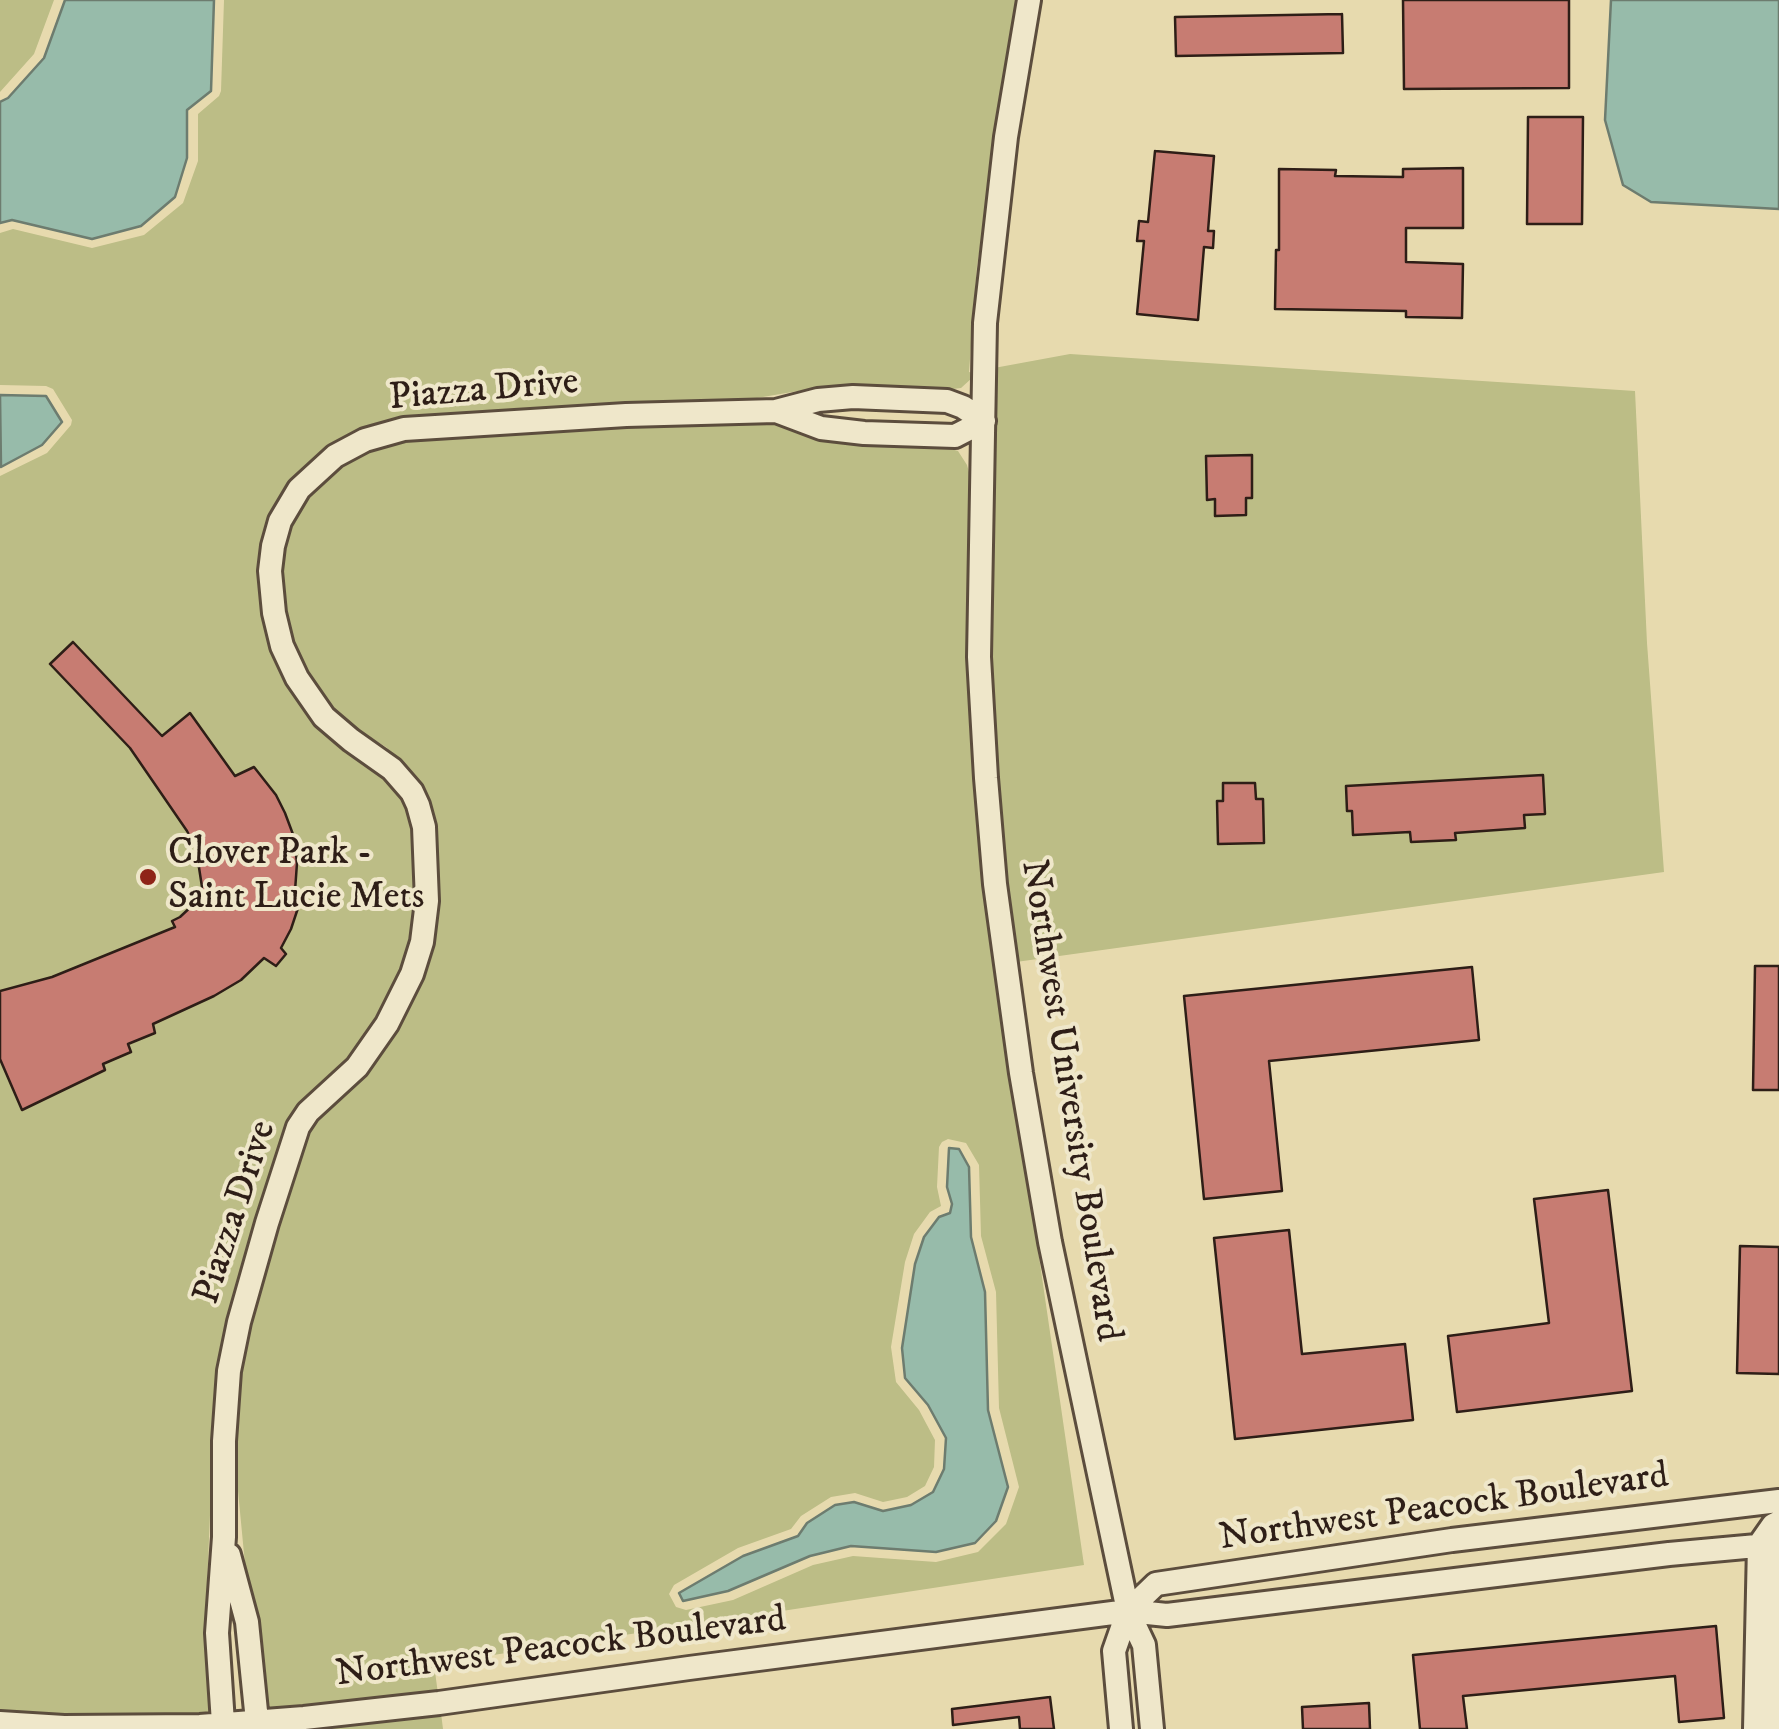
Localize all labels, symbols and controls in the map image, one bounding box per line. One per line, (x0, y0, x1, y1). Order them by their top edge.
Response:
street label: Piazza Drive (387, 361, 581, 423)
place label: Clover Park - Saint Lucie Mets (168, 832, 424, 922)
street label: Northwest University Boulevard (1008, 857, 1130, 1345)
marker: Clover Park - Saint Lucie Mets (137, 866, 159, 888)
street label: Piazza Drive (186, 1116, 288, 1310)
street label: Northwest Peacock Boulevard (1216, 1455, 1672, 1563)
street label: Northwest Peacock Boulevard (333, 1599, 789, 1699)

